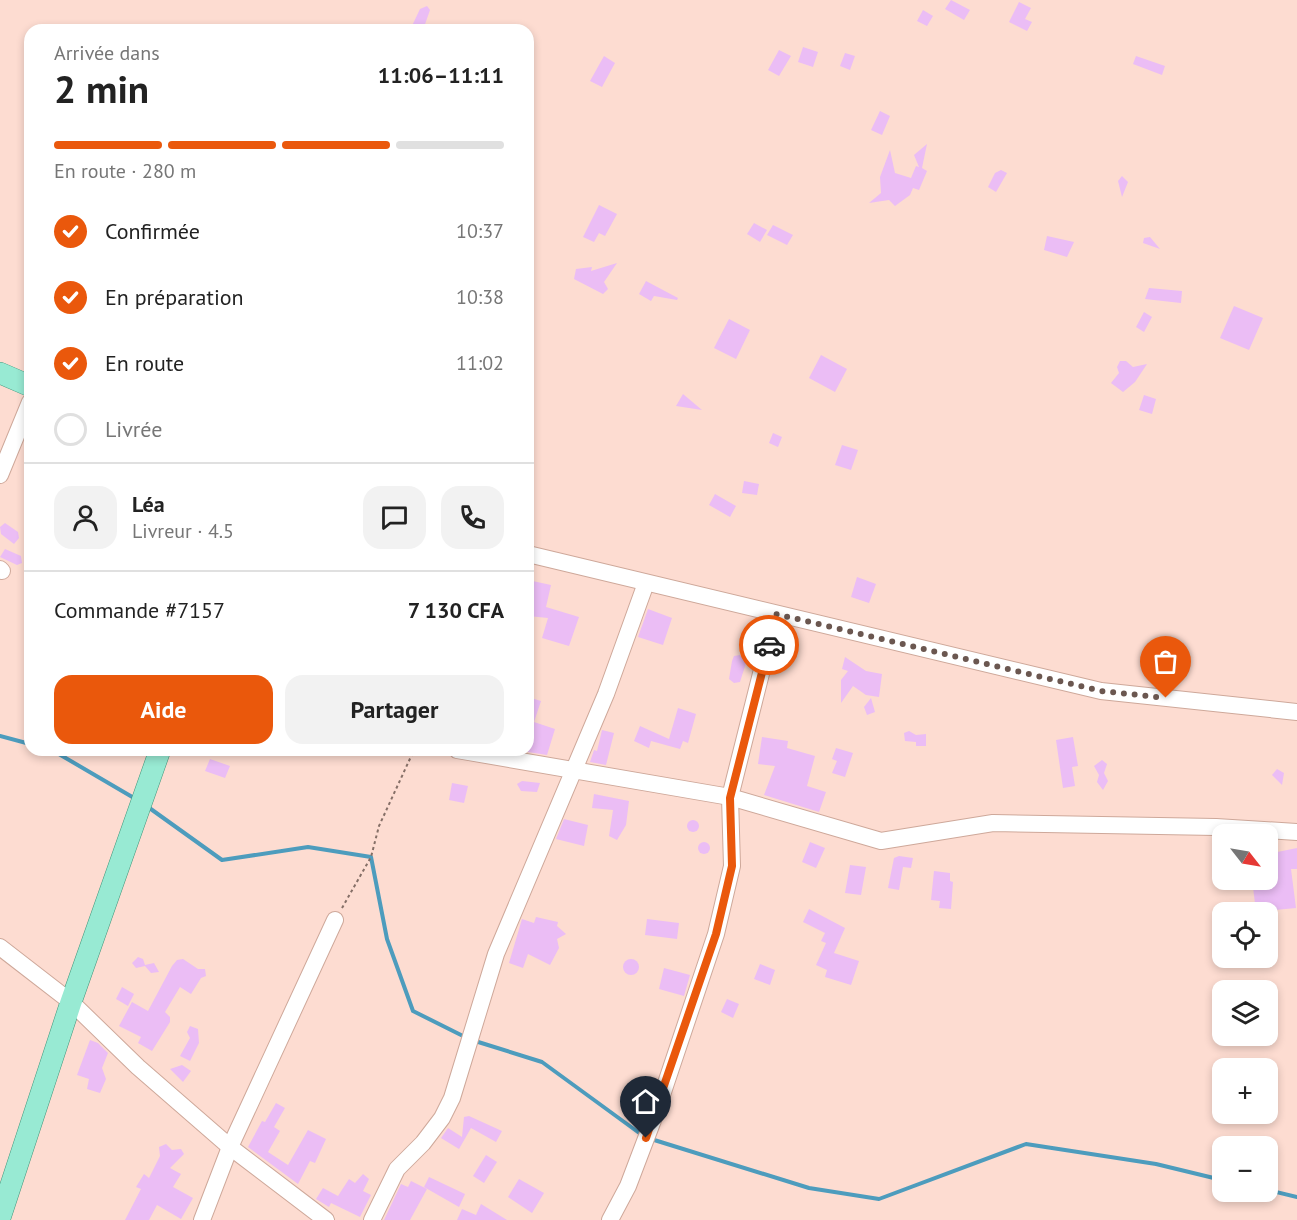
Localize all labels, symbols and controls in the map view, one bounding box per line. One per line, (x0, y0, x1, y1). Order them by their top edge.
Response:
text: Arrivée dans (54, 40, 160, 66)
text: 11:06–11:11 (378, 61, 504, 89)
text: 2 min (54, 63, 149, 114)
text: En route · 280 m (54, 158, 196, 184)
icon: check (54, 215, 87, 248)
text: Confirmée (105, 217, 200, 245)
text: 10:37 (456, 218, 504, 244)
icon: check (54, 281, 87, 314)
text: En préparation (105, 283, 244, 311)
text: 10:38 (456, 284, 504, 310)
icon: check (54, 347, 87, 380)
text: En route (105, 349, 184, 377)
text: 11:02 (456, 350, 504, 376)
text: Livrée (105, 415, 162, 443)
button: person (54, 486, 117, 549)
button: chat (363, 486, 426, 549)
button: phone (441, 486, 504, 549)
text: Léa (132, 490, 165, 518)
text: Livreur · 4.5 (132, 518, 234, 544)
text: Commande #7157 (54, 596, 225, 624)
text: 7 130 CFA (408, 596, 504, 624)
courier (739, 615, 799, 675)
icon: car (753, 629, 786, 662)
pin (1140, 636, 1191, 698)
icon: bag (1149, 645, 1182, 678)
button: Aide (54, 675, 273, 744)
button: Partager (285, 675, 504, 744)
north arrow (1212, 824, 1278, 890)
map controls (1212, 824, 1278, 1202)
button: locate (1212, 902, 1278, 968)
button: layers (1212, 980, 1278, 1046)
button: + (1212, 1058, 1278, 1124)
pin (620, 1076, 671, 1138)
icon: home (629, 1085, 662, 1118)
button: − (1212, 1136, 1278, 1202)

